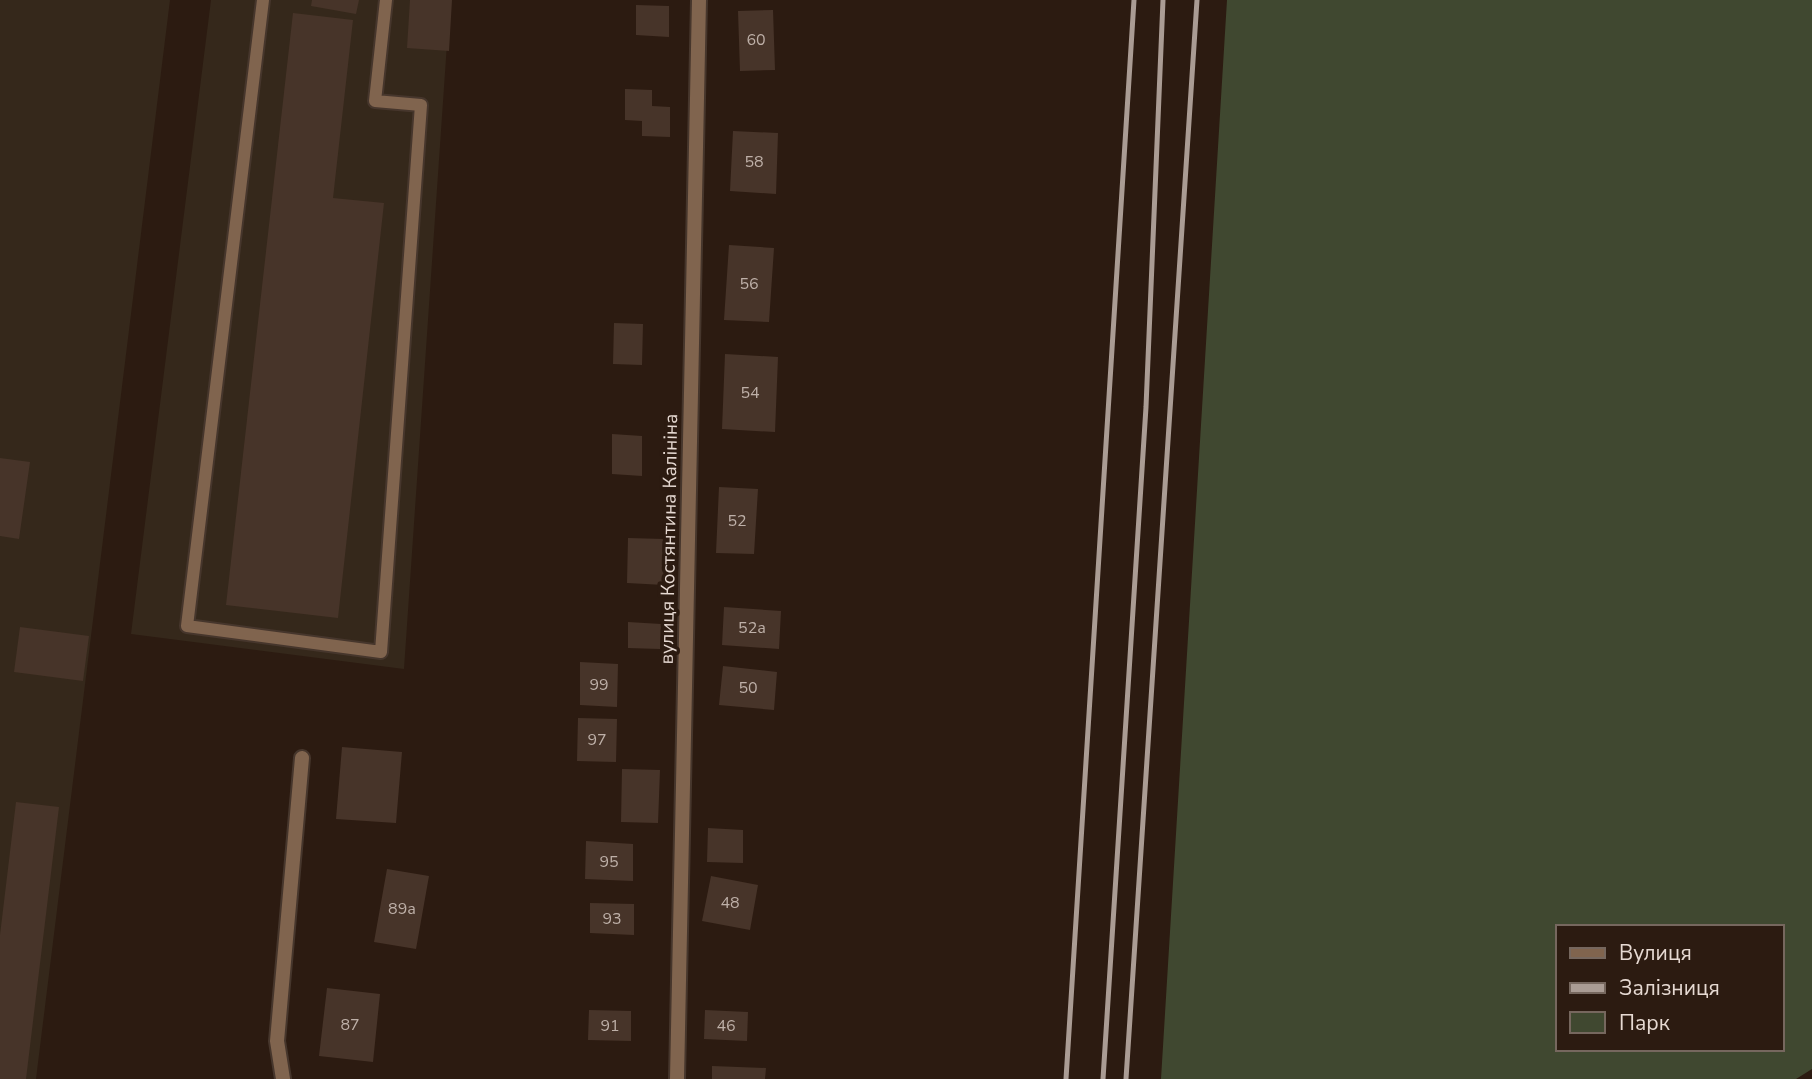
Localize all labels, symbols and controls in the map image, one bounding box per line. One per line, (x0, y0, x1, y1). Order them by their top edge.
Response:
house number: 60 (746, 29, 766, 51)
house number: 58 (744, 151, 764, 173)
house number: 56 (739, 273, 759, 295)
house number: 54 (740, 382, 760, 404)
street label: вулиця Костянтина Калініна (654, 413, 684, 665)
house number: 52 (727, 510, 747, 532)
house number: 52а (738, 617, 766, 639)
house number: 99 (589, 674, 609, 696)
house number: 50 (738, 677, 758, 699)
house number: 97 (587, 729, 607, 751)
house number: 95 (599, 851, 619, 873)
house number: 48 (720, 892, 740, 914)
house number: 89а (388, 898, 416, 920)
house number: 93 (602, 908, 622, 930)
legend (1556, 925, 1784, 1051)
text: Вулиця (1619, 939, 1692, 967)
text: Залізниця (1619, 974, 1720, 1002)
text: Парк (1619, 1009, 1671, 1037)
house number: 87 (340, 1014, 360, 1036)
house number: 91 (600, 1015, 620, 1037)
house number: 46 (716, 1015, 736, 1037)

